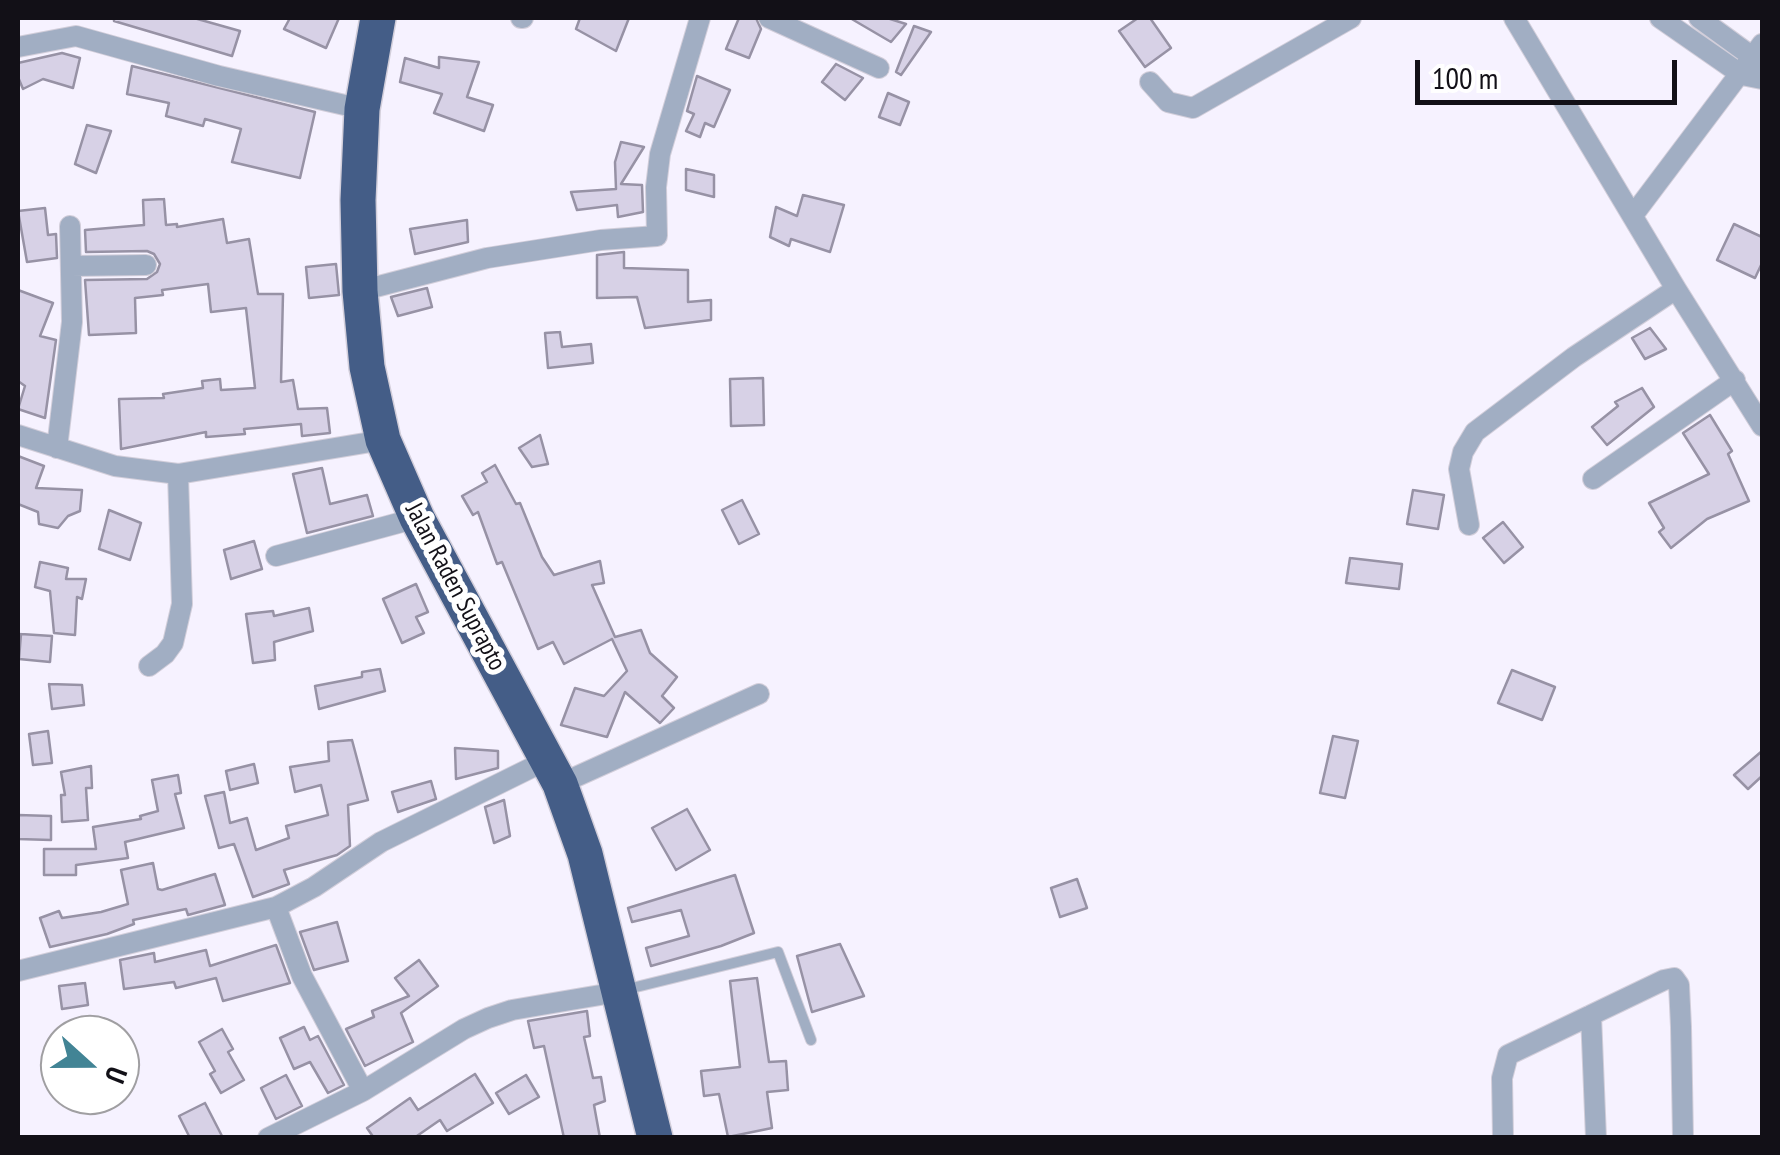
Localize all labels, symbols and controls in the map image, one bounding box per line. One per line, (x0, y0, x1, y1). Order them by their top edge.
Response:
scale bar (1420, 40, 1682, 102)
text: 100 m (1432, 58, 1498, 97)
street label: Jalan Raden Suprapto (398, 498, 512, 676)
north arrow (40, 1015, 140, 1115)
text: U (97, 1062, 136, 1089)

